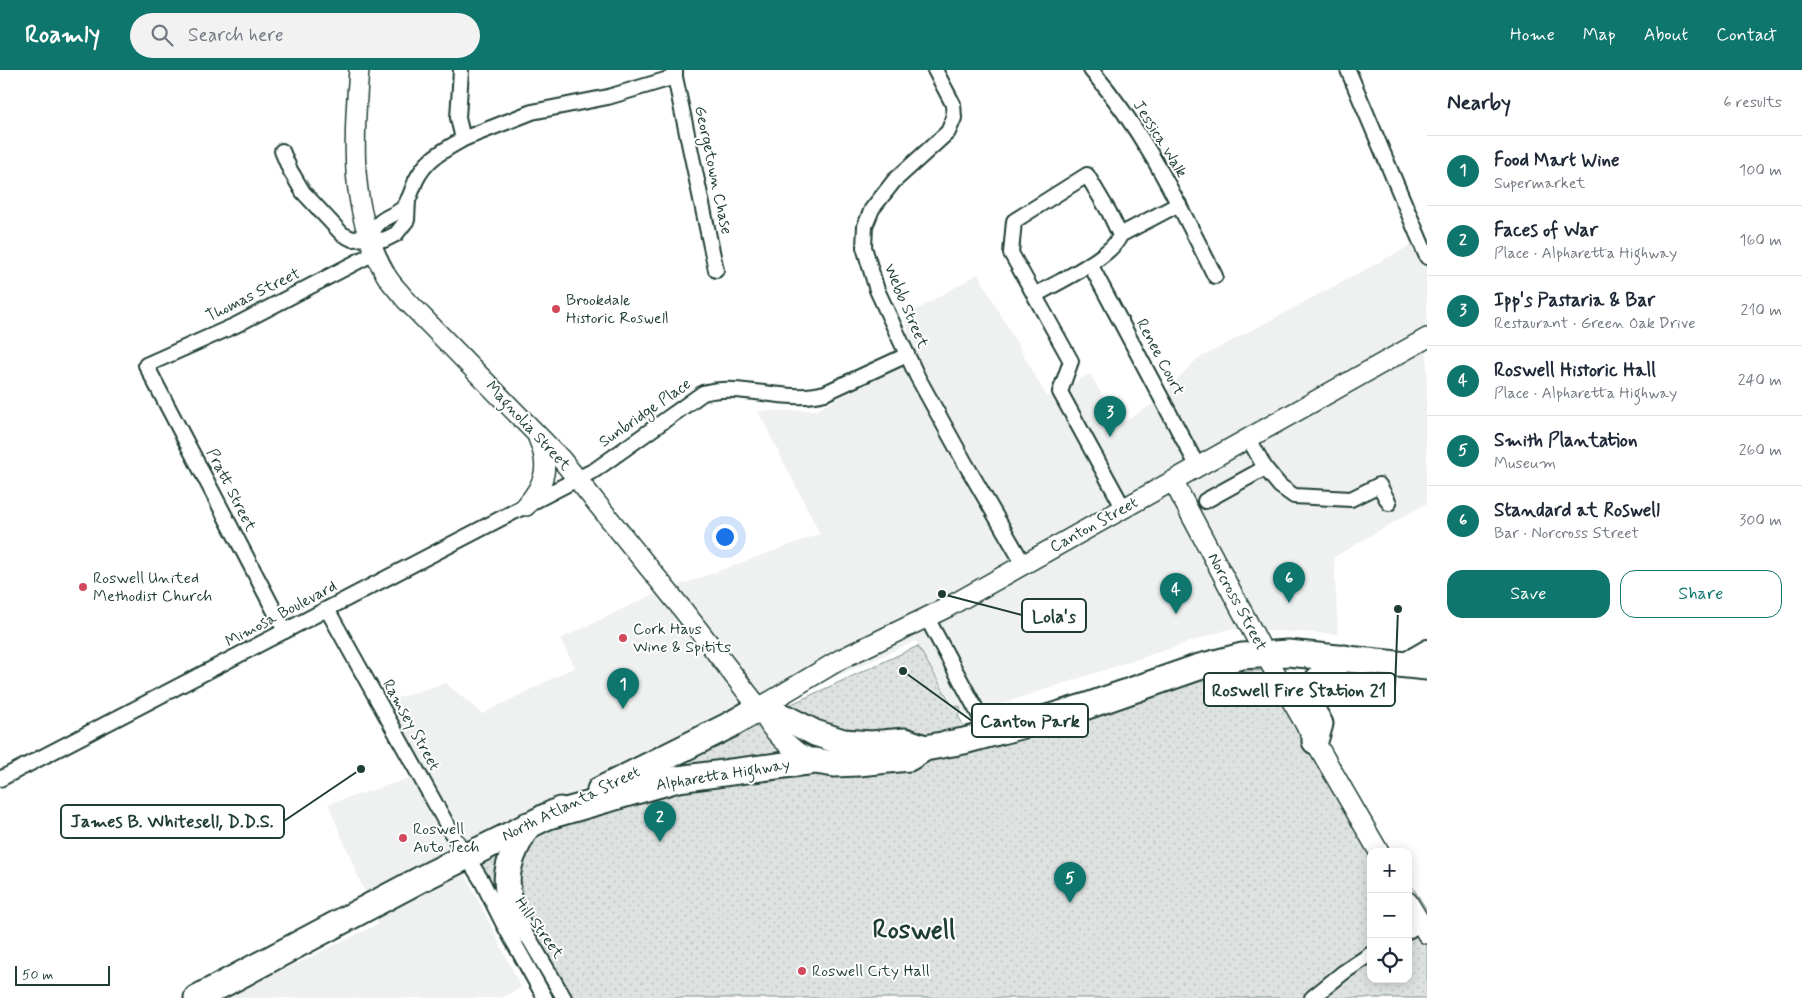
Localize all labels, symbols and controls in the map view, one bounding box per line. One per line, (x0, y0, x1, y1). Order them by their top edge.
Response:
search box (130, 13, 480, 58)
text: Roamly (25, 20, 100, 51)
icon: search (148, 21, 176, 49)
text: Search here (188, 23, 284, 48)
text: Home (1510, 23, 1555, 47)
text: Map (1583, 23, 1616, 47)
text: About (1644, 23, 1688, 47)
text: Contact (1716, 23, 1777, 47)
text: Nearby (1447, 89, 1511, 117)
text: 6 results (1723, 92, 1782, 113)
street label: Jessica Walk (1128, 96, 1192, 182)
street label: Georgetown Chase (688, 104, 737, 236)
text: Food Mart Wine (1494, 148, 1620, 173)
text: 1 (1459, 160, 1467, 181)
text: 100 m (1739, 160, 1782, 181)
text: Supermarket (1494, 173, 1585, 194)
text: Faces of War (1494, 218, 1598, 243)
text: 2 (1459, 230, 1467, 251)
text: 160 m (1739, 230, 1782, 251)
text: Place · Alpharetta Highway (1494, 243, 1677, 264)
street label: Webb Street (879, 261, 933, 352)
street label: Thomas Street (202, 263, 304, 327)
text: Ipp's Pastaria & Bar (1494, 288, 1655, 313)
place label: Brookdale Historic Roswell (566, 290, 669, 329)
text: 3 (1459, 300, 1467, 321)
text: 210 m (1741, 300, 1782, 321)
marker: Brookdale Historic Roswell (550, 303, 562, 315)
text: Restaurant · Green Oak Drive (1494, 313, 1695, 334)
street label: Renee Court (1131, 315, 1189, 399)
text: Roswell Historic Hall (1494, 358, 1656, 383)
text: 4 (1458, 370, 1468, 391)
text: 240 m (1738, 370, 1782, 391)
street label: Sunbridge Place (595, 374, 696, 453)
street label: Magnolia Street (480, 376, 576, 477)
text: Place · Alpharetta Highway (1494, 383, 1677, 404)
pin: 3 (1094, 396, 1126, 437)
text: Smith Plantation (1494, 428, 1637, 453)
text: 5 (1458, 440, 1468, 461)
text: 260 m (1739, 440, 1782, 461)
street label: Pratt Street (201, 445, 261, 536)
text: Museum (1494, 453, 1556, 474)
street label: Canton Street (1046, 492, 1142, 558)
text: Standard at Roswell (1494, 498, 1660, 523)
text: 6 (1459, 510, 1467, 531)
text: 300 m (1739, 510, 1782, 531)
text: Bar · Norcross Street (1494, 523, 1639, 544)
your location (712, 524, 738, 550)
street label: Norcross Street (1202, 549, 1272, 655)
pin: 6 (1273, 562, 1305, 603)
place label: Roswell United Methodist Church (93, 568, 212, 607)
button: Save (1447, 570, 1610, 618)
button: Share (1620, 570, 1782, 618)
pin: 4 (1160, 573, 1192, 614)
street label: Mimosa Boulevard (222, 576, 340, 652)
marker: Roswell United Methodist Church (77, 581, 89, 593)
callout: Lola's (1022, 599, 1086, 632)
text: Lola's (1032, 605, 1076, 629)
place label: Cork Haus Wine & Spitits (633, 619, 731, 658)
marker: Cork Haus Wine & Spitits (617, 632, 629, 644)
pin: 1 (607, 668, 639, 709)
callout: Roswell Fire Station 21 (1204, 673, 1395, 706)
street label: Ramsey Street (377, 676, 445, 774)
text: Roswell Fire Station 21 (1212, 679, 1386, 703)
callout: Canton Park (972, 704, 1088, 737)
text: Canton Park (980, 710, 1080, 734)
street label: Alpharetta Highway (654, 754, 792, 797)
street label: North Atlanta Street (499, 761, 644, 847)
pin: 2 (644, 801, 676, 842)
callout: James B. Whitesell, D.D.S. (61, 805, 284, 838)
text: James B. Whitesell, D.D.S. (70, 810, 274, 834)
place label: Roswell Auto Tech (413, 819, 479, 858)
marker: Roswell Auto Tech (397, 832, 409, 844)
map controls (1367, 848, 1412, 983)
button: + (1367, 848, 1412, 893)
pin: 5 (1054, 862, 1086, 903)
street label: Hill Street (510, 893, 569, 963)
button: − (1367, 893, 1412, 938)
district label: Roswell (873, 914, 955, 948)
button: locate (1367, 938, 1412, 983)
place label: Roswell City Hall (812, 961, 930, 982)
scale bar (15, 963, 110, 986)
marker: Roswell City Hall (796, 965, 808, 977)
text: 50 m (22, 966, 53, 984)

